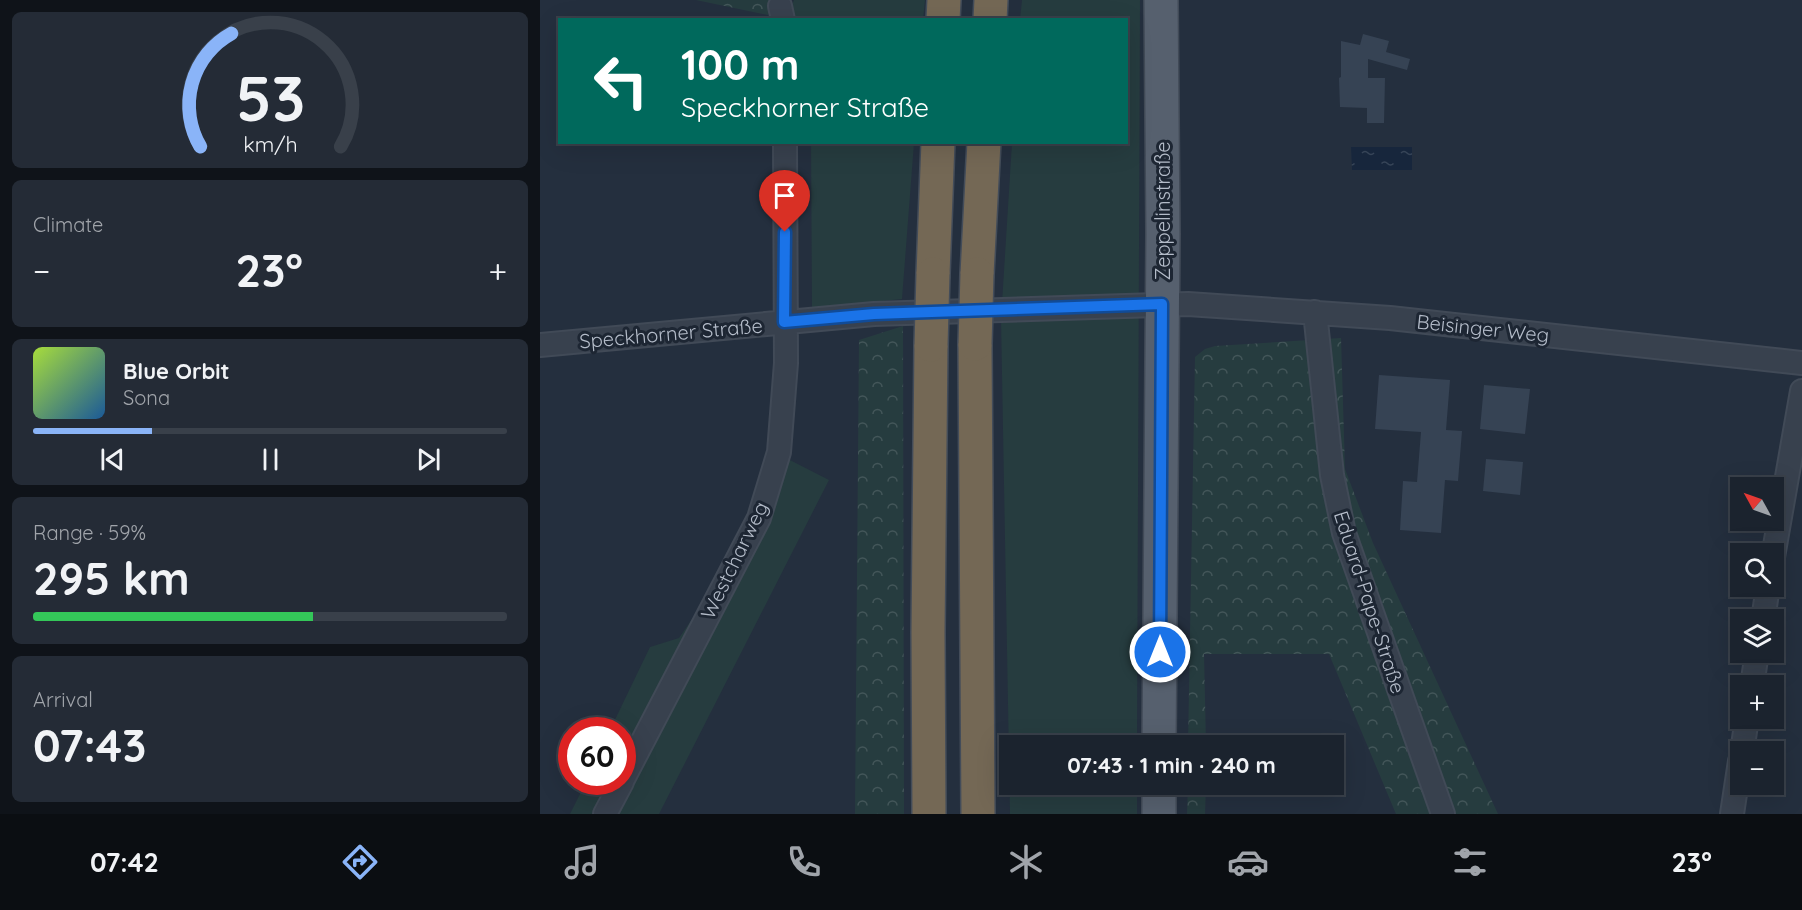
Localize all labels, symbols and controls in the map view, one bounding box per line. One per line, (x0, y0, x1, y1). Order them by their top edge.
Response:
text: 100 m (681, 38, 799, 91)
icon: left (582, 42, 660, 120)
text: 53 (235, 59, 305, 137)
text: Speckhorner Straße (681, 90, 929, 124)
text: km/h (243, 131, 297, 157)
street label: Zeppelinstraße (1150, 141, 1175, 281)
pin (759, 170, 810, 232)
icon: arrive (768, 179, 801, 212)
text: Climate (33, 212, 103, 237)
text: 23° (236, 242, 303, 298)
text: − (33, 250, 50, 291)
text: + (488, 250, 507, 291)
street label: Beisinger Weg (1416, 309, 1550, 347)
street label: Speckhorner Straße (578, 313, 764, 353)
text: Blue Orbit (123, 357, 229, 385)
text: Sona (123, 385, 170, 410)
icon: previous (96, 443, 129, 476)
icon: pause (254, 443, 287, 476)
icon: next (412, 443, 445, 476)
north arrow (1730, 477, 1784, 531)
map controls (1730, 477, 1784, 795)
street label: Westcharweg (695, 497, 773, 623)
street label: Eduard-Pape-Straße (1329, 508, 1411, 696)
text: Range · 59% (33, 520, 146, 545)
button: search (1730, 543, 1784, 597)
text: 295 km (33, 550, 190, 606)
button: layers (1730, 609, 1784, 663)
position arrow (1128, 620, 1192, 684)
button: + (1730, 675, 1784, 729)
text: Arrival (33, 687, 93, 712)
text: 07:43 (33, 717, 146, 773)
speed limit sign: 60 (558, 717, 636, 795)
button: − (1730, 741, 1784, 795)
text: 07:43 · 1 min · 240 m (1067, 751, 1276, 779)
icon: directions (339, 841, 381, 883)
icon: music (561, 841, 603, 883)
icon: phone (783, 841, 825, 883)
icon: climate (1005, 841, 1047, 883)
icon: car (1227, 841, 1269, 883)
icon: filters (1449, 841, 1491, 883)
text: 07:42 (90, 845, 159, 879)
text: 23° (1671, 845, 1712, 879)

